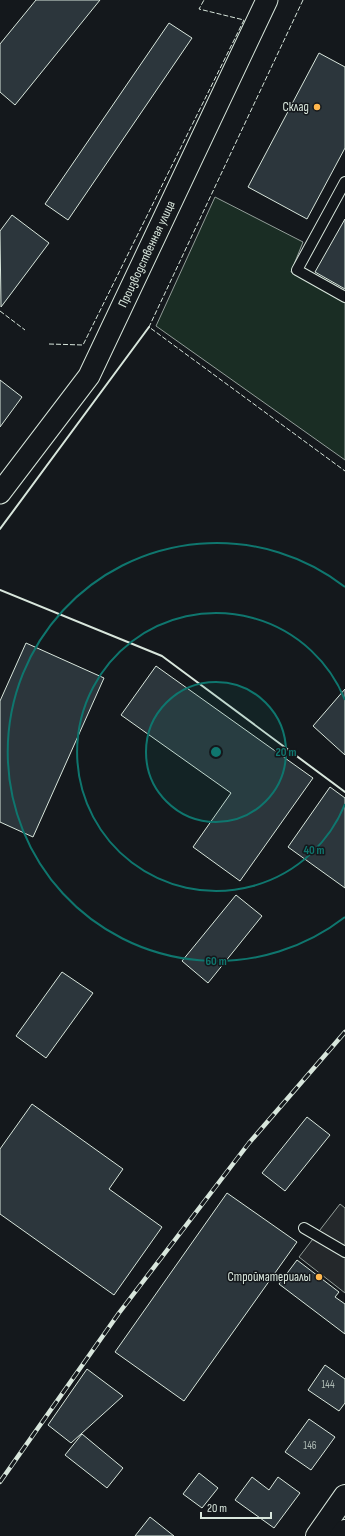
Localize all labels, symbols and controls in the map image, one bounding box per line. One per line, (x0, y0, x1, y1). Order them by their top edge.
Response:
place label: Склад (283, 99, 309, 115)
marker: Склад (312, 102, 322, 112)
street label: Производственная улица (115, 198, 179, 310)
centre of rings (209, 745, 223, 759)
text: 20 m (276, 745, 296, 760)
text: 40 m (303, 843, 325, 858)
text: 60 m (205, 954, 227, 969)
place label: Стройматериалы (228, 1269, 311, 1285)
marker: Стройматериалы (314, 1272, 324, 1282)
house number: 144 (321, 1378, 335, 1391)
house number: 146 (303, 1439, 317, 1452)
scale bar (201, 1494, 271, 1520)
text: 20 m (207, 1501, 227, 1516)

